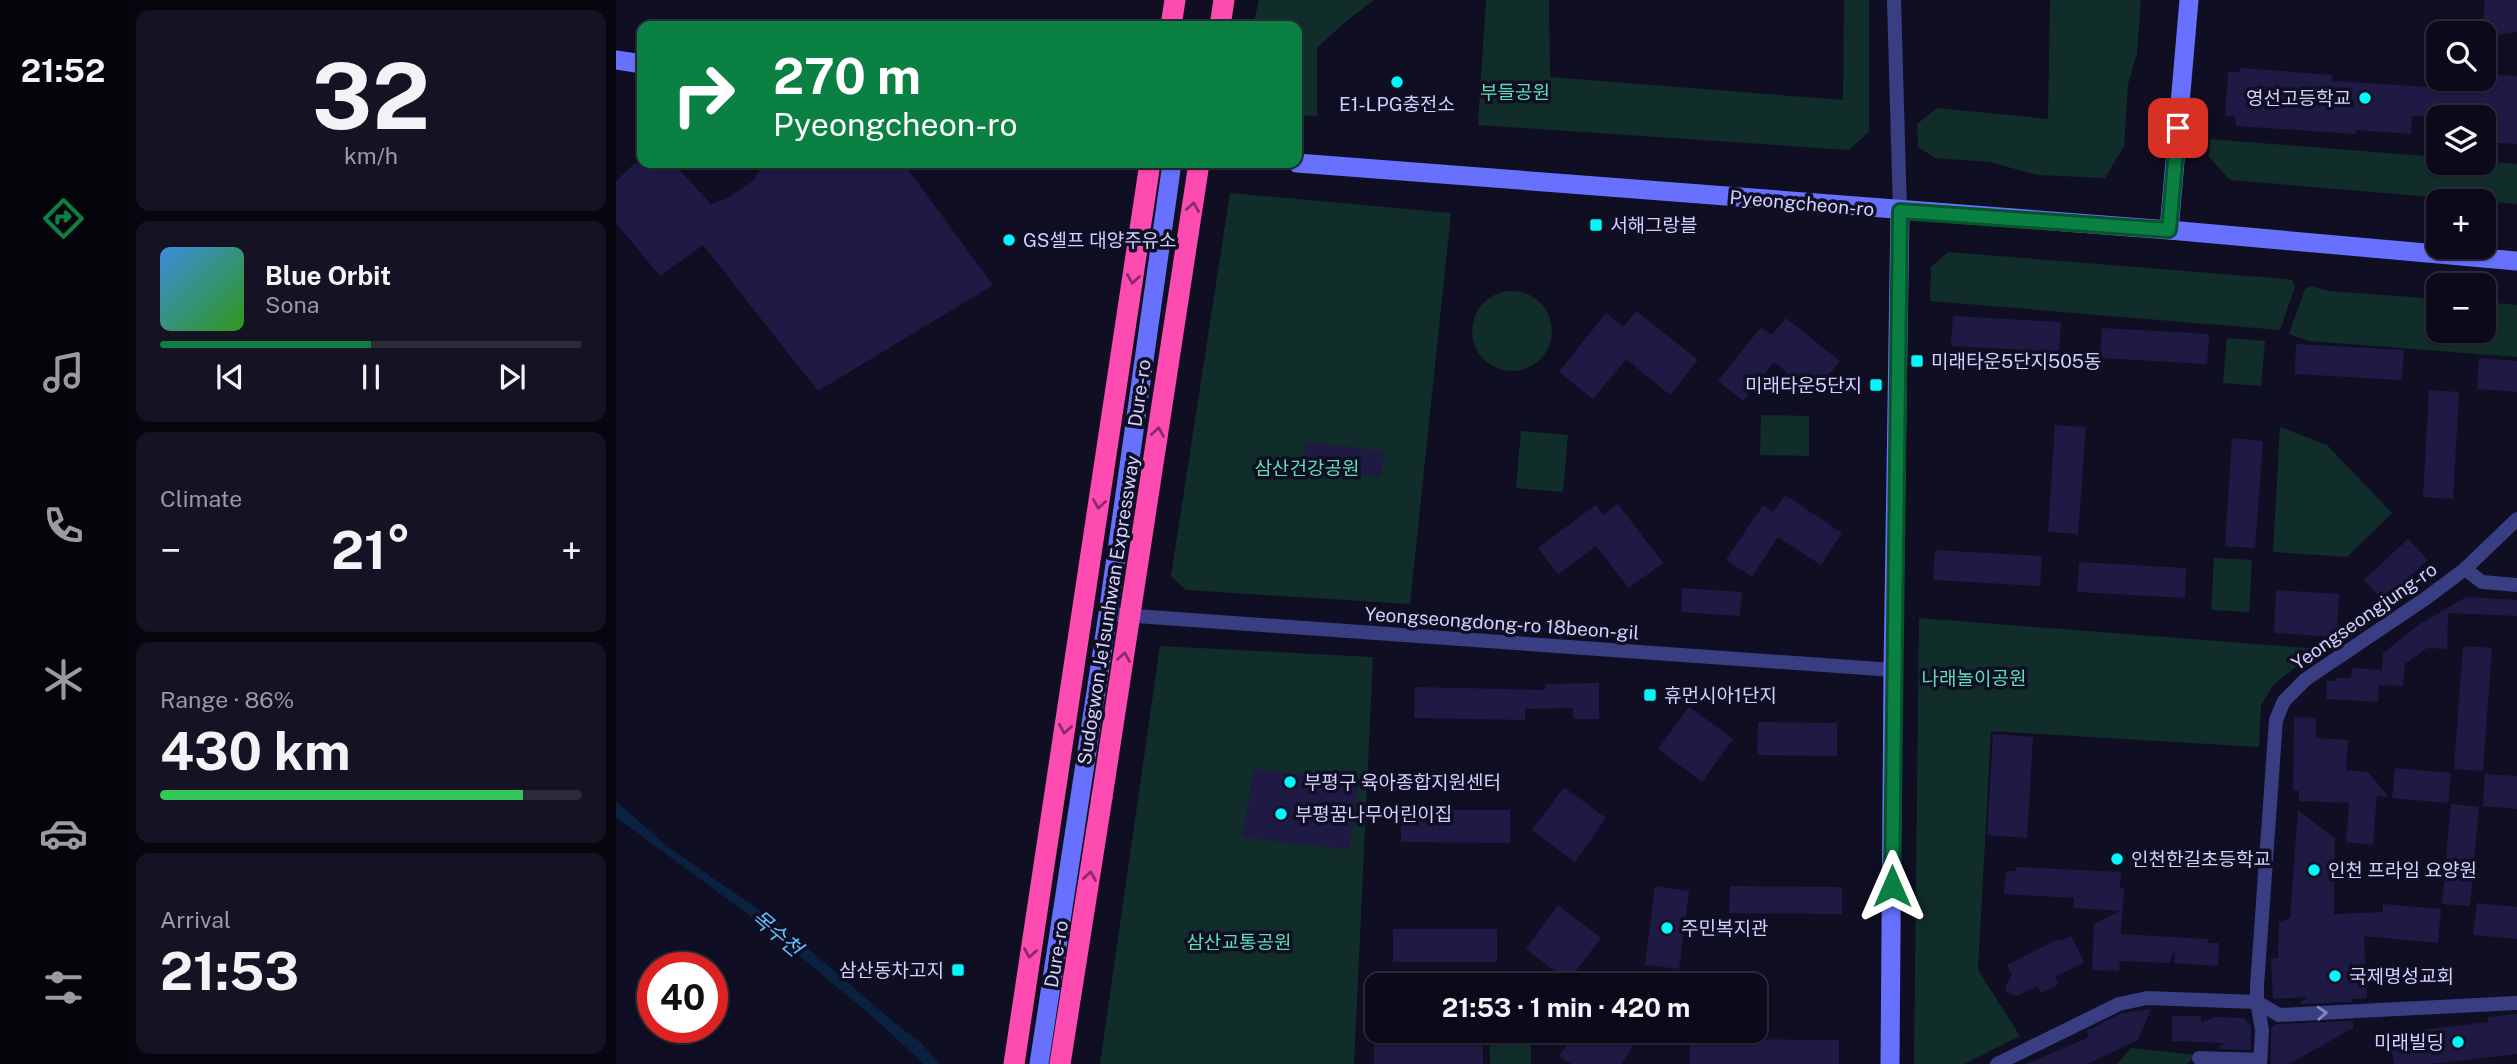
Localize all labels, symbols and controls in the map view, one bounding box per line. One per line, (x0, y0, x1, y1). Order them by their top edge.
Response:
map controls (2426, 21, 2496, 343)
button: search (2426, 21, 2496, 91)
text: 32 (312, 43, 430, 149)
text: 270 m (773, 47, 921, 105)
icon: right (658, 49, 749, 140)
text: 21:52 (21, 52, 105, 89)
marker: E1-LPG충전소 (1389, 74, 1405, 90)
park label: 부들공원 (1480, 81, 1550, 103)
place label: 영선고등학교 (2246, 87, 2351, 109)
marker: 영선고등학교 (2357, 90, 2373, 106)
place label: E1-LPG충전소 (1339, 93, 1455, 115)
pin (2148, 98, 2208, 158)
button: layers (2426, 105, 2496, 175)
text: Pyeongcheon-ro (773, 106, 1018, 143)
icon: arrive (2159, 109, 2197, 147)
text: km/h (344, 142, 398, 169)
street label: Pyeongcheon-ro (1729, 186, 1875, 220)
button: + (2426, 189, 2496, 259)
icon: directions (39, 194, 88, 243)
one-way arrow (1185, 201, 1200, 213)
place label: 서해그랑블 (1610, 214, 1697, 236)
marker: 서해그랑블 (1588, 217, 1604, 233)
place label: GS셀프 대양주유소 (1023, 229, 1177, 251)
marker: GS셀프 대양주유소 (1001, 232, 1017, 248)
text: Blue Orbit (265, 260, 391, 291)
one-way arrow (1126, 273, 1141, 285)
button: − (2426, 273, 2496, 343)
text: Sona (265, 291, 319, 318)
icon: music (39, 348, 88, 397)
place label: 미래타운5단지505동 (1931, 350, 2102, 372)
marker: 미래타운5단지505동 (1909, 353, 1925, 369)
icon: previous (211, 358, 249, 396)
icon: pause (352, 358, 390, 396)
icon: next (493, 358, 531, 396)
street label: Dure-ro (1123, 358, 1155, 428)
place label: 미래타운5단지 (1745, 374, 1862, 396)
marker: 미래타운5단지 (1868, 377, 1884, 393)
one-way arrow (1150, 426, 1165, 438)
street label: Sudogwon Je1sunhwan Expressway (1073, 454, 1143, 766)
park label: 삼산건강공원 (1255, 457, 1359, 479)
text: Climate (160, 485, 242, 512)
one-way arrow (1092, 498, 1107, 509)
icon: phone (39, 501, 88, 550)
text: 21° (331, 520, 411, 581)
text: − (160, 528, 181, 573)
text: + (561, 528, 582, 573)
street label: Yeongseongjung-ro (2287, 558, 2441, 674)
street label: Yeongseongdong-ro 18beon-gil (1364, 602, 1640, 644)
one-way arrow (1116, 651, 1131, 663)
icon: climate (39, 655, 88, 704)
park label: 나래놀이공원 (1922, 667, 2026, 689)
place label: 휴먼시아1단지 (1664, 684, 1777, 706)
text: Range · 86% (160, 686, 294, 713)
marker: 휴먼시아1단지 (1642, 687, 1658, 703)
text: 430 km (160, 721, 350, 782)
one-way arrow (1057, 723, 1072, 734)
place label: 부평구 육아종합지원센터 (1304, 771, 1501, 793)
marker: 부평구 육아종합지원센터 (1282, 774, 1298, 790)
place label: 부평꿈나무어린이집 (1295, 803, 1452, 825)
marker: 부평꿈나무어린이집 (1273, 806, 1289, 822)
icon: car (39, 809, 88, 858)
place label: 인천한길초등학교 (2131, 848, 2271, 870)
position arrow (1855, 849, 1929, 923)
marker: 인천한길초등학교 (2109, 851, 2125, 867)
place label: 인천 프라임 요양원 (2328, 859, 2477, 881)
marker: 인천 프라임 요양원 (2306, 862, 2322, 878)
one-way arrow (1082, 870, 1097, 881)
water label: 목수천 (747, 905, 809, 963)
text: Arrival (160, 906, 231, 933)
place label: 주민복지관 (1681, 917, 1768, 939)
street label: Dure-ro (1040, 919, 1072, 989)
marker: 주민복지관 (1659, 920, 1675, 936)
park label: 삼산교통공원 (1187, 931, 1291, 953)
text: 21:53 (160, 941, 299, 1002)
one-way arrow (1023, 948, 1038, 959)
speed limit sign: 40 (637, 952, 728, 1043)
place label: 삼산동차고지 (839, 959, 944, 981)
marker: 삼산동차고지 (950, 962, 966, 978)
icon: filters (39, 963, 88, 1012)
place label: 국제명성교회 (2349, 965, 2454, 987)
marker: 국제명성교회 (2327, 968, 2343, 984)
text: 21:53 · 1 min · 420 m (1442, 992, 1690, 1023)
one-way arrow (2316, 1005, 2327, 1020)
place label: 미래빌딩 (2374, 1031, 2444, 1053)
marker: 미래빌딩 (2450, 1034, 2466, 1050)

